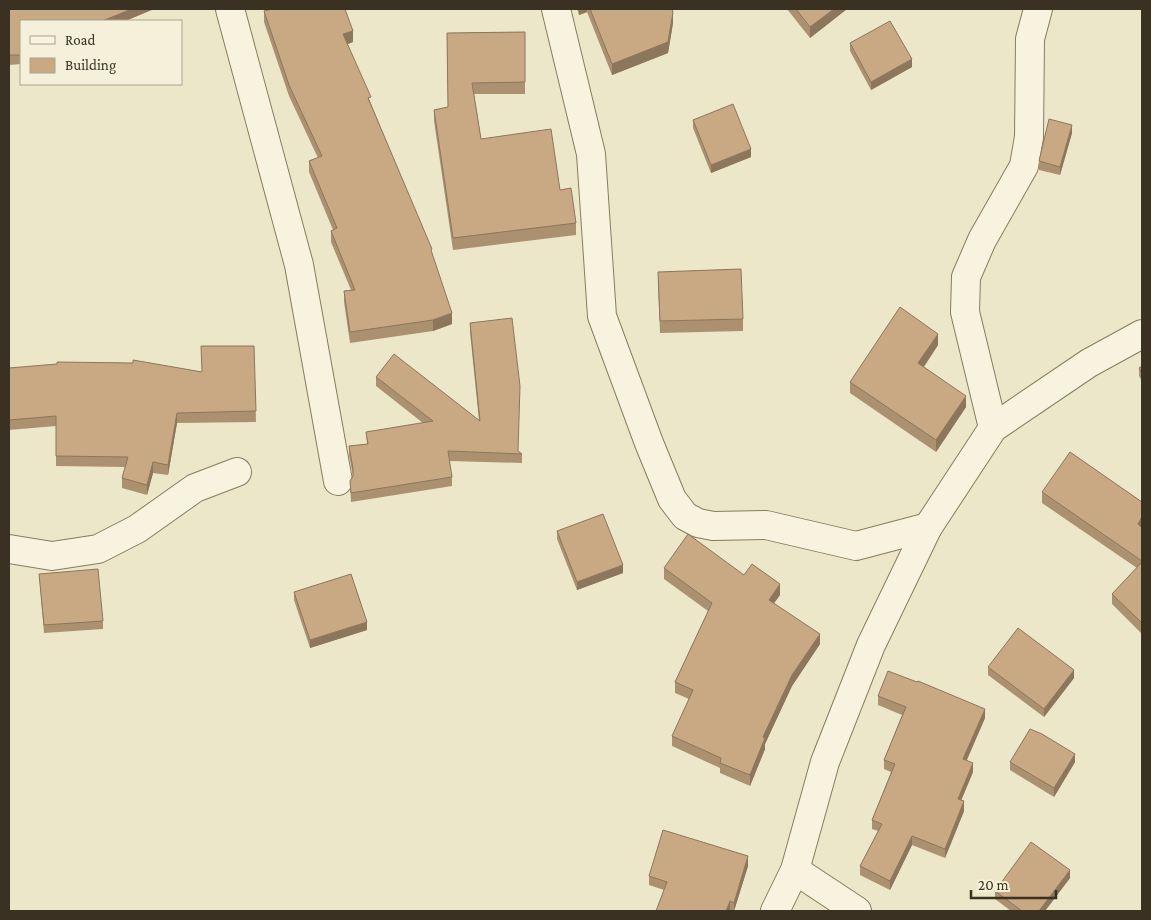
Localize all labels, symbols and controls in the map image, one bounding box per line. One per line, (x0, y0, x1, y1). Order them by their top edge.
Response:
legend (20, 20, 182, 85)
text: Road (65, 32, 96, 48)
text: Building (65, 57, 116, 74)
scale bar (971, 868, 1056, 900)
text: 20 m (978, 877, 1009, 893)

